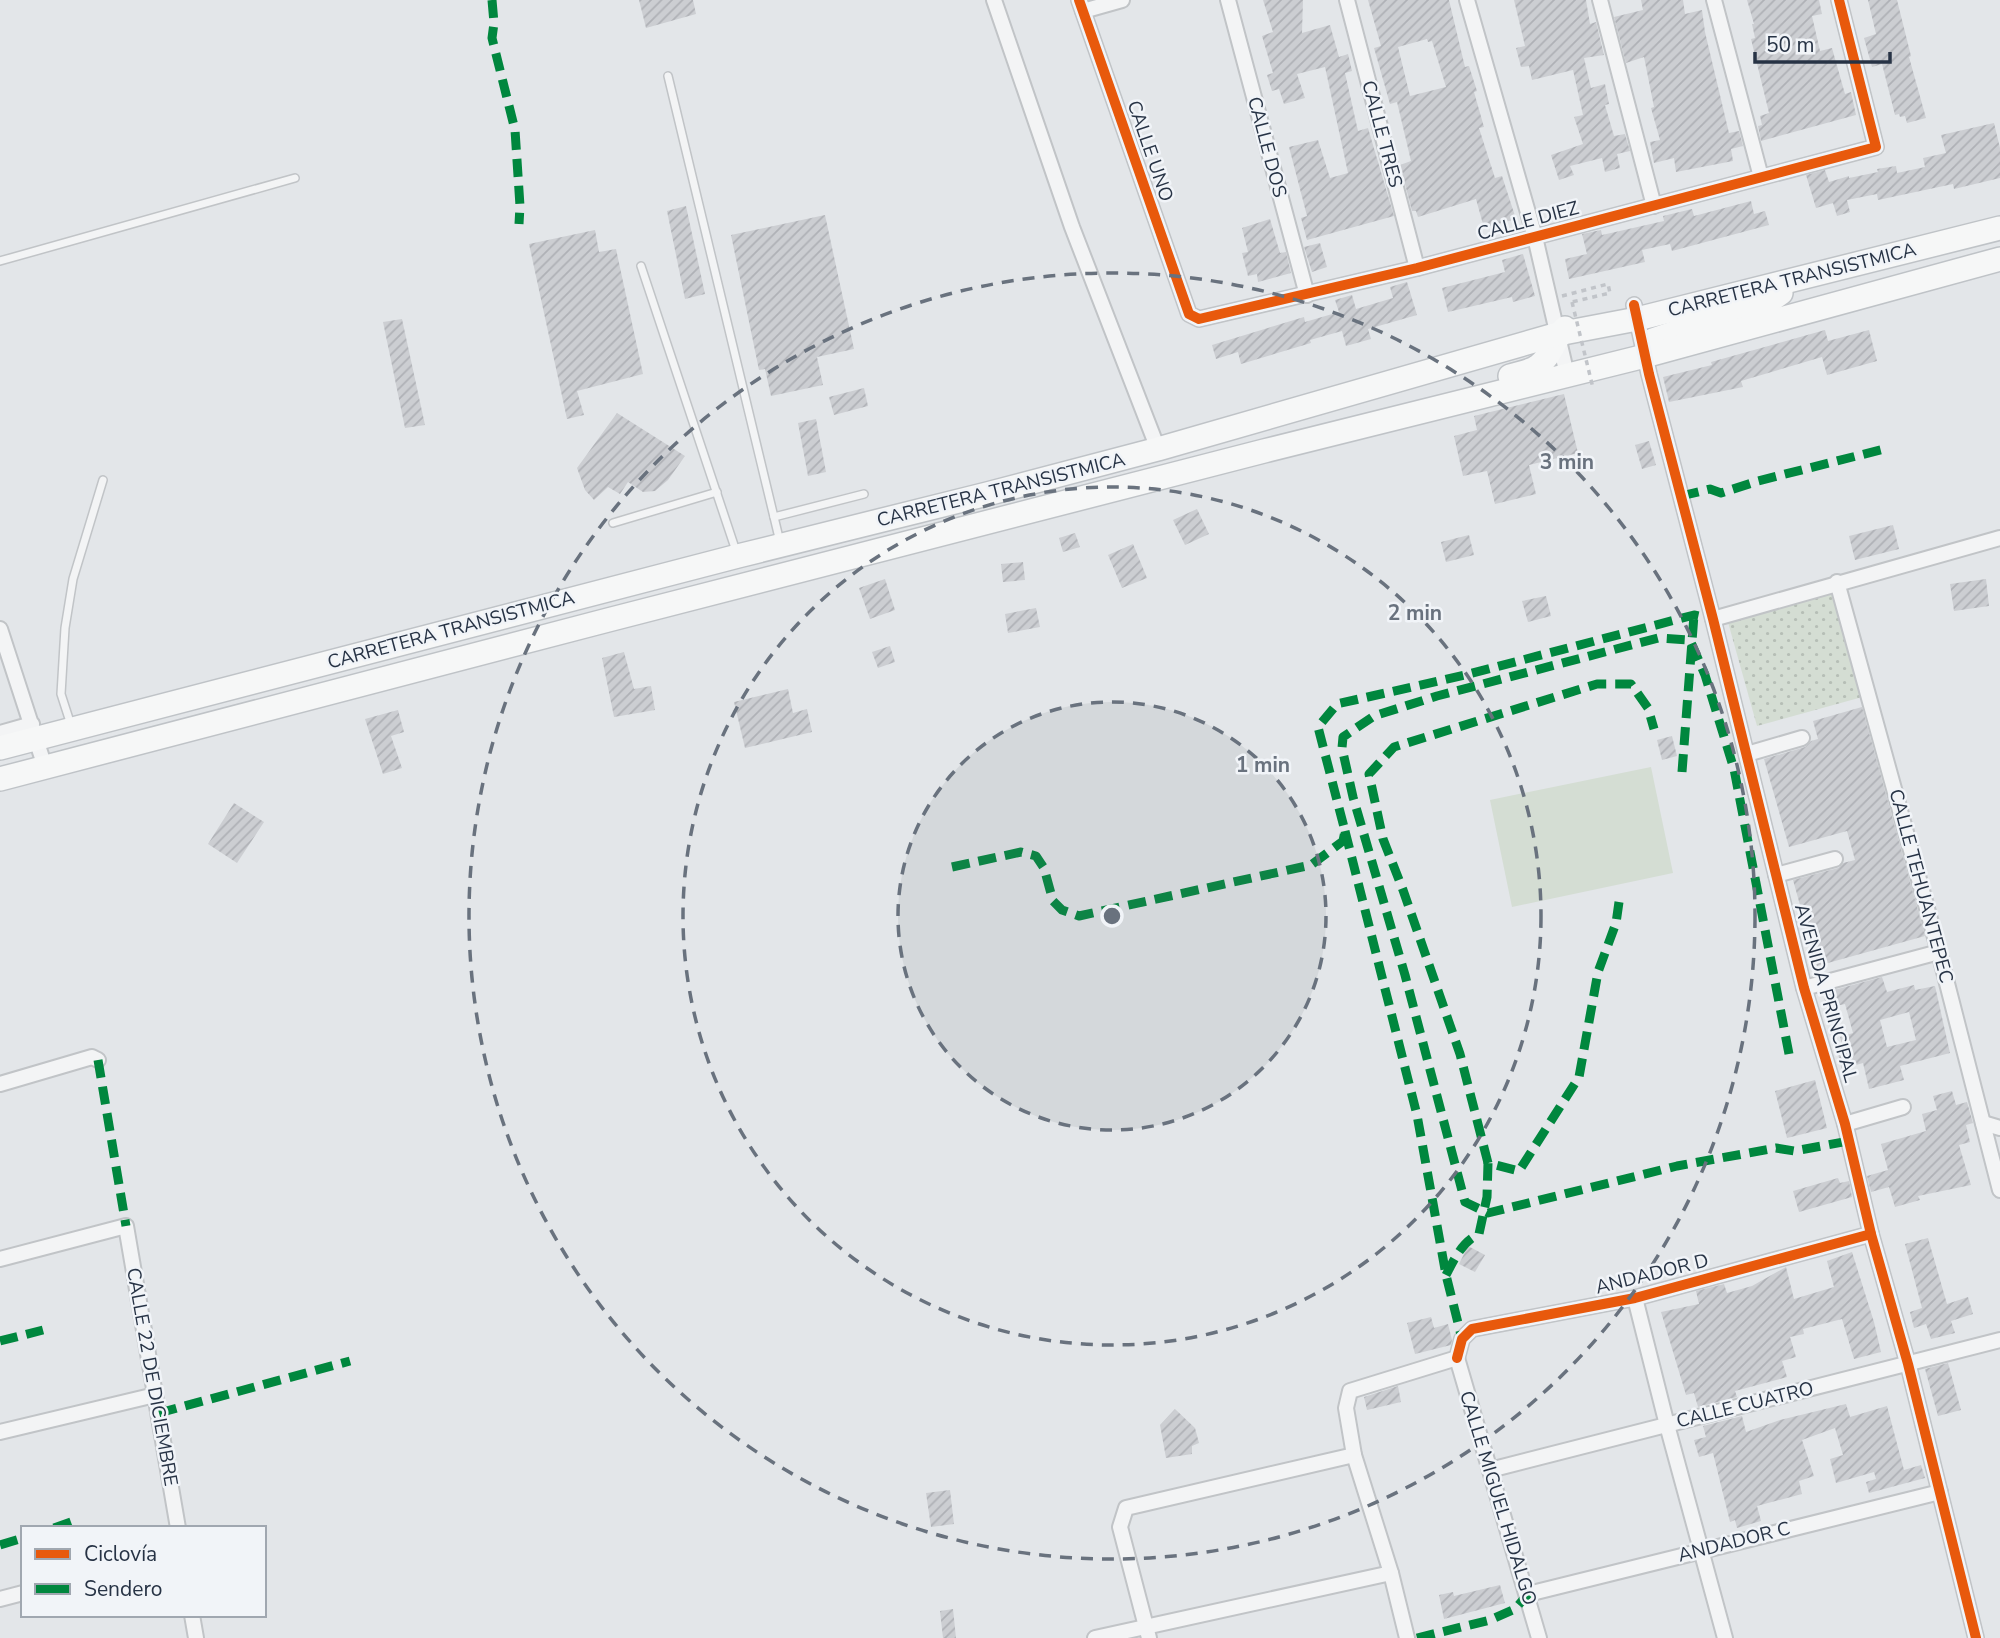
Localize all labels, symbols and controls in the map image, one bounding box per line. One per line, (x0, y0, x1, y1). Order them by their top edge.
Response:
scale bar (1755, 21, 1890, 65)
text: 50 m (1766, 31, 1815, 59)
street label: CALLE TRES (1355, 78, 1409, 190)
street label: CALLE DOS (1241, 94, 1293, 200)
street label: CALLE UNO (1121, 97, 1179, 205)
street label: CALLE DIEZ (1474, 195, 1582, 247)
street label: CARRETERA TRANSISTMICA (1665, 237, 1919, 323)
street label: CARRETERA TRANSISTMICA (874, 447, 1128, 533)
text: 3 min (1540, 448, 1594, 476)
street label: CARRETERA TRANSISTMICA (325, 584, 578, 676)
text: 2 min (1388, 599, 1442, 627)
text: 1 min (1236, 751, 1290, 779)
street label: CALLE TEHUANTEPEC (1883, 786, 1959, 986)
street label: AVENIDA PRINCIPAL (1788, 901, 1864, 1086)
centre of rings (1100, 904, 1124, 928)
street label: ANDADOR D (1593, 1247, 1711, 1301)
street label: CALLE 22 DE DICIEMBRE (120, 1266, 184, 1488)
street label: CALLE CUATRO (1674, 1375, 1816, 1435)
street label: CALLE MIGUEL HIDALGO (1453, 1388, 1543, 1608)
street label: ANDADOR C (1675, 1516, 1793, 1568)
legend (21, 1526, 266, 1617)
text: Ciclovía (84, 1540, 157, 1568)
text: Sendero (84, 1575, 163, 1603)

